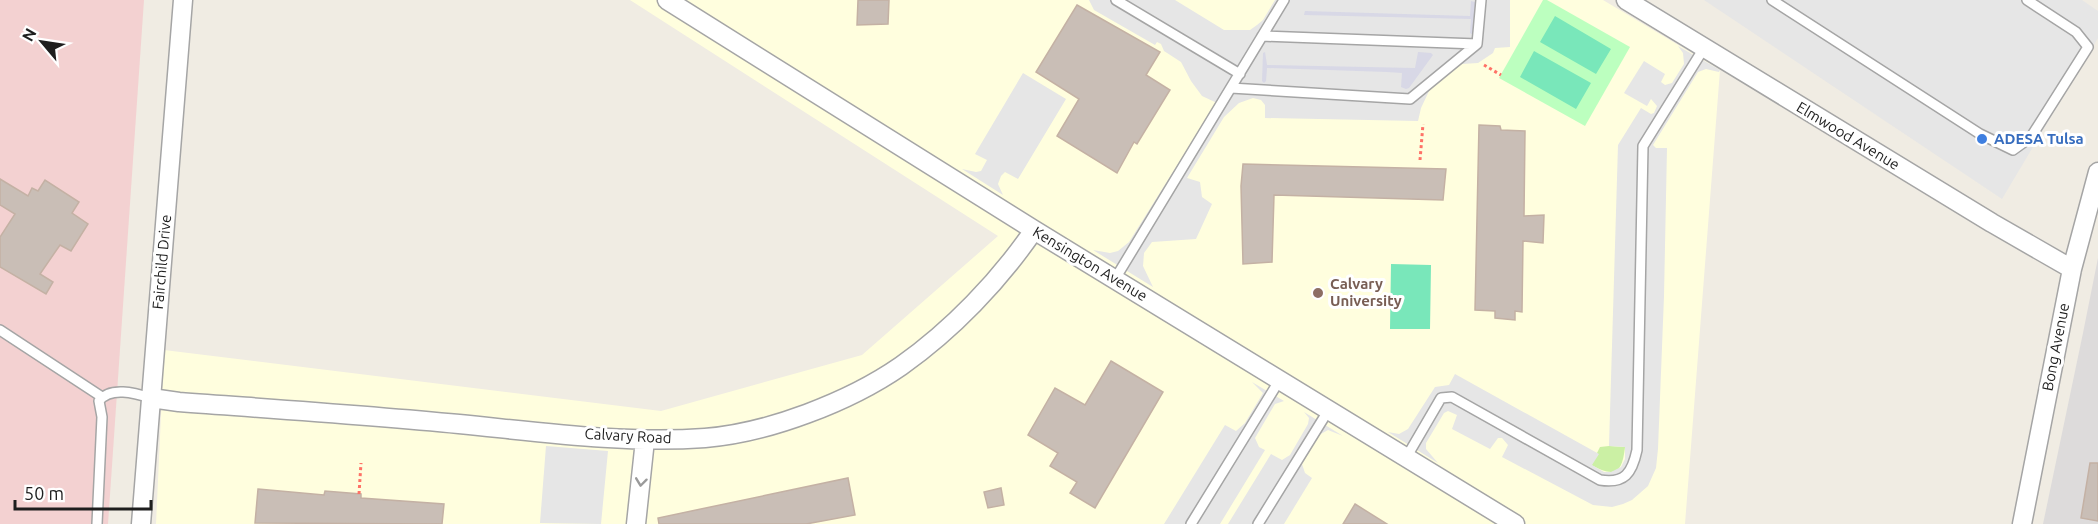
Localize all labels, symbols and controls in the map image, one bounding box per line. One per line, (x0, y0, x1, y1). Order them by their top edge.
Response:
north arrow (12, 12, 72, 72)
text: N (18, 25, 40, 44)
street label: Elmwood Avenue (1794, 98, 1903, 173)
place label: ADESA Tulsa (1994, 130, 2084, 147)
marker: ADESA Tulsa (1975, 132, 1989, 146)
street label: Fairchild Drive (149, 214, 174, 310)
street label: Kensington Avenue (1030, 223, 1150, 304)
place label: Calvary University (1330, 275, 1402, 309)
marker: Calvary University (1311, 286, 1325, 300)
street label: Bong Avenue (2039, 301, 2072, 392)
street label: Calvary Road (584, 425, 672, 446)
scale bar (15, 473, 152, 511)
one-way arrow (635, 477, 647, 487)
text: 50 m (24, 483, 64, 503)

